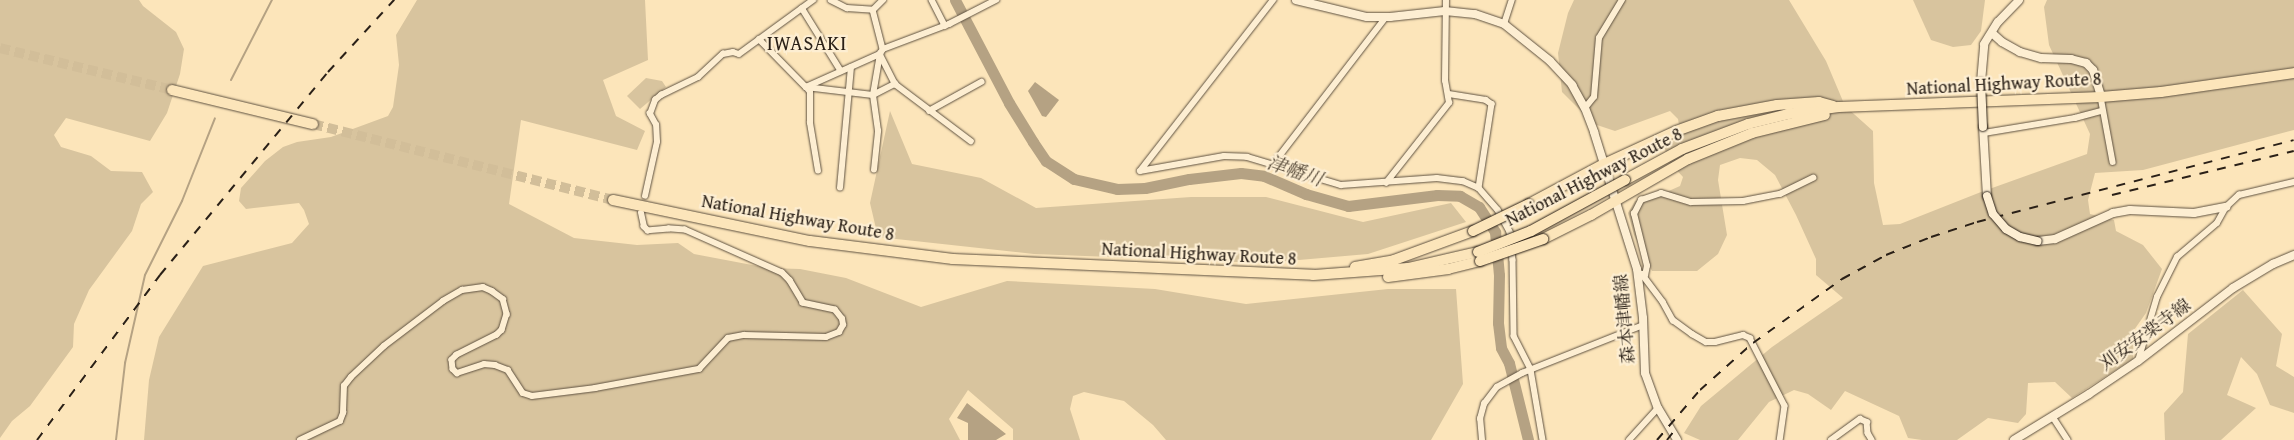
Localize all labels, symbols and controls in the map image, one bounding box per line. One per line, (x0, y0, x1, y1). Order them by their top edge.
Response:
district label: IWASAKI (766, 30, 848, 54)
street label: National Highway Route 8 (1906, 68, 2102, 100)
street label: National Highway Route 8 (1502, 123, 1686, 231)
water label: 津幡川 (1264, 151, 1326, 191)
street label: National Highway Route 8 (700, 190, 896, 246)
street label: National Highway Route 8 (1101, 238, 1297, 270)
street label: 森本津幡線 (1610, 273, 1640, 365)
street label: 刈安安楽寺線 (2095, 295, 2195, 375)

